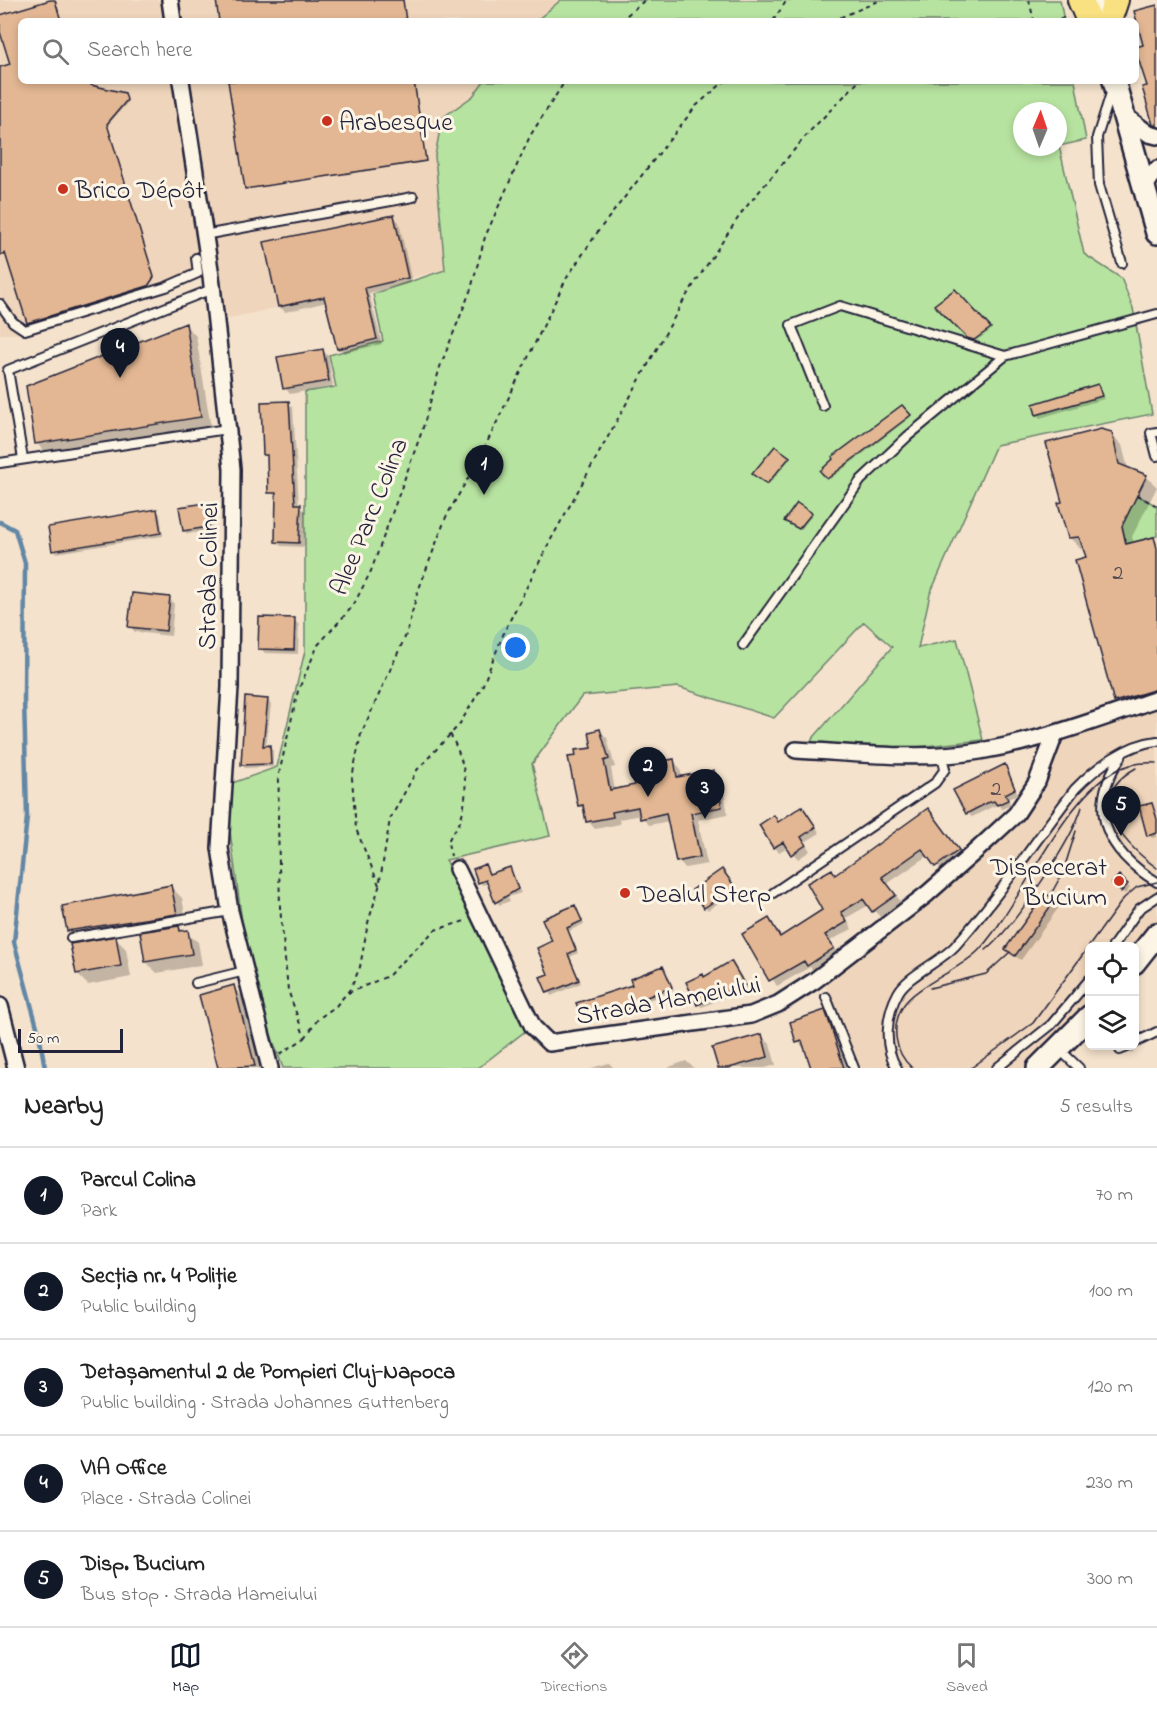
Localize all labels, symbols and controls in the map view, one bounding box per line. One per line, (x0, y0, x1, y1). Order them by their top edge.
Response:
search box (18, 18, 1139, 84)
icon: search (39, 35, 72, 68)
text: Search here (87, 35, 192, 67)
north arrow (1013, 102, 1067, 156)
place label: Arabesque (339, 105, 453, 143)
marker: Arabesque (320, 114, 334, 128)
place label: Brico Dépôt (74, 173, 204, 211)
marker: Brico Dépôt (56, 182, 70, 196)
pin: 4 (100, 328, 140, 378)
street label: Alee Parc Colina (322, 433, 420, 602)
pin: 1 (464, 446, 504, 495)
street label: Strada Colinei (190, 502, 230, 650)
house number: 2 (1113, 558, 1124, 590)
your location (501, 633, 530, 662)
pin: 2 (628, 748, 668, 797)
pin: 3 (686, 770, 724, 819)
house number: 2 (991, 774, 1002, 806)
pin: 5 (1102, 786, 1140, 836)
place label: Dispecerat Bucium (989, 850, 1107, 918)
marker: Dispecerat Bucium (1112, 874, 1126, 888)
place label: Dealul Sterp (636, 877, 771, 915)
marker: Dealul Sterp (618, 886, 632, 900)
map controls (1085, 942, 1139, 1050)
button: locate (1085, 942, 1139, 996)
street label: Strada Hameiului (573, 967, 764, 1037)
button: layers (1085, 996, 1139, 1050)
scale bar (18, 1026, 123, 1054)
text: 50 m (27, 1027, 59, 1051)
text: Nearby (24, 1088, 103, 1126)
text: 5 results (1060, 1093, 1133, 1122)
text: Parcul Colina (81, 1165, 196, 1197)
text: 1 (40, 1181, 47, 1210)
text: 70 m (1096, 1181, 1133, 1210)
text: Park (81, 1197, 117, 1226)
text: Secția nr. 4 Poliție (81, 1261, 237, 1293)
text: 2 (39, 1277, 48, 1306)
text: 100 m (1089, 1277, 1133, 1306)
text: Public building (81, 1293, 196, 1322)
text: Detașamentul 2 de Pompieri Cluj-Napoca (81, 1357, 455, 1389)
text: 3 (39, 1373, 48, 1402)
text: 120 m (1088, 1373, 1133, 1402)
text: Public building · Strada Johannes Guttenberg (81, 1389, 449, 1418)
text: VIA Office (81, 1453, 167, 1485)
text: 4 (39, 1469, 48, 1498)
text: 230 m (1086, 1469, 1133, 1498)
text: Place · Strada Colinei (81, 1485, 251, 1514)
text: Disp. Bucium (81, 1549, 205, 1581)
text: 5 (38, 1565, 49, 1594)
text: 300 m (1087, 1565, 1133, 1594)
text: Bus stop · Strada Hameiului (81, 1581, 317, 1610)
tab: Map (169, 1639, 202, 1699)
tab: Directions (541, 1639, 607, 1699)
tab: Saved (946, 1639, 988, 1699)

